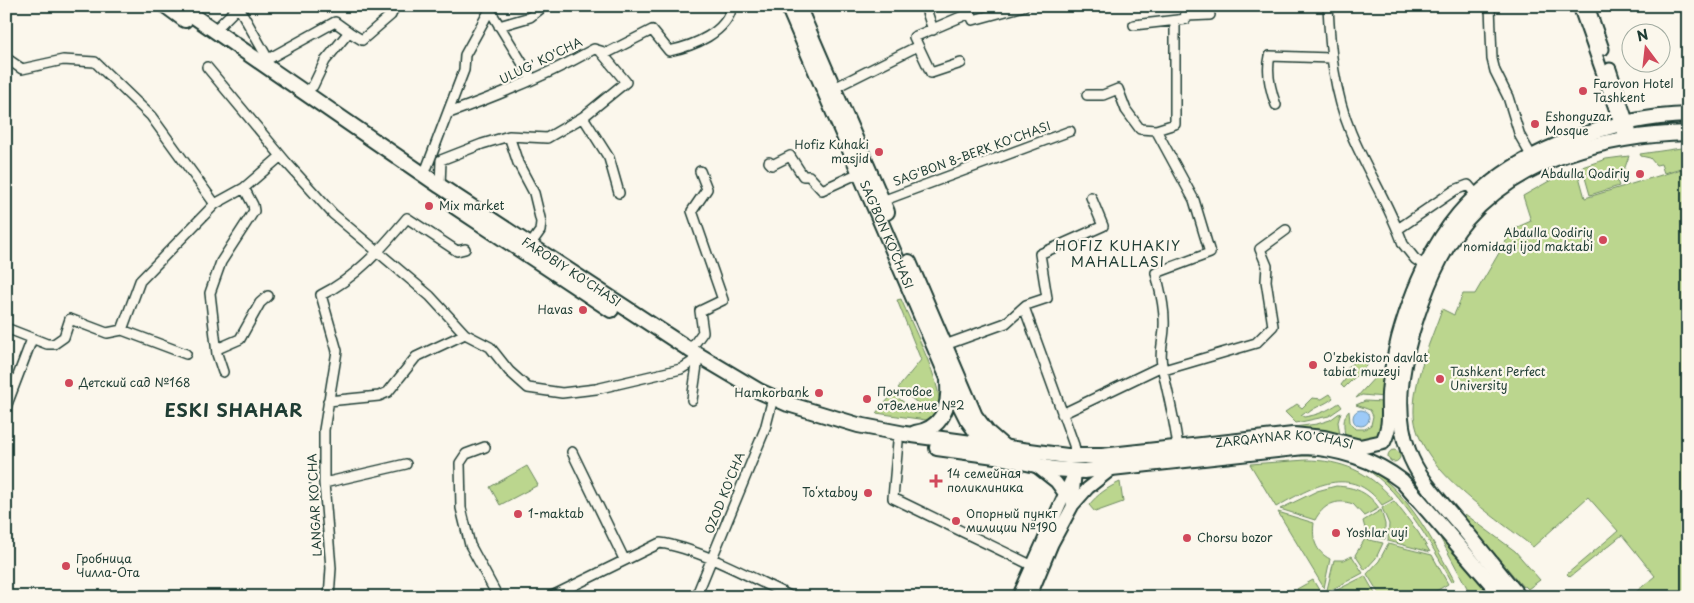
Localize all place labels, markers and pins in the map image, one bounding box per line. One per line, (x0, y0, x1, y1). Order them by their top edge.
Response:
place label: Farovon Hotel Tashkent (1593, 74, 1674, 106)
marker: Farovon Hotel Tashkent (1577, 85, 1589, 97)
place label: Eshonguzar Mosque (1545, 107, 1612, 139)
marker: Eshonguzar Mosque (1529, 118, 1541, 130)
place label: Hofiz Kuhaki masjid (795, 135, 869, 167)
marker: Hofiz Kuhaki masjid (873, 146, 885, 158)
place label: Abdulla Qodiriy (1541, 164, 1630, 182)
marker: Abdulla Qodiriy (1634, 168, 1646, 180)
place label: Mix market (439, 196, 505, 214)
marker: Mix market (423, 200, 435, 212)
place label: Abdulla Qodiriy nomidagi ijod maktabi (1463, 223, 1593, 255)
marker: Abdulla Qodiriy nomidagi ijod maktabi (1597, 234, 1609, 246)
place label: Havas (537, 300, 574, 318)
marker: Havas (577, 304, 589, 316)
place label: O'zbekiston davlat tabiat muzeyi (1323, 348, 1428, 380)
marker: O'zbekiston davlat tabiat muzeyi (1307, 359, 1319, 371)
place label: Tashkent Perfect University (1450, 362, 1546, 394)
place label: Детский сад №168 (78, 373, 190, 391)
marker: Tashkent Perfect University (1434, 373, 1446, 385)
marker: Детский сад №168 (63, 377, 75, 389)
place label: Почтовое отделение №2 (877, 382, 965, 414)
place label: Hamkorbank (734, 383, 809, 401)
marker: Hamkorbank (813, 387, 825, 399)
marker: Почтовое отделение №2 (861, 393, 873, 405)
place label: 14 семейная поликлиника (947, 464, 1024, 496)
marker: 14 семейная поликлиника (929, 474, 943, 488)
place label: Toʻxtaboy (802, 483, 858, 501)
marker: Toʻxtaboy (862, 487, 874, 499)
place label: 1-maktab (528, 504, 584, 522)
place label: Опорный пункт милиции №190 (966, 504, 1058, 536)
marker: 1-maktab (512, 508, 524, 520)
marker: Опорный пункт милиции №190 (950, 515, 962, 527)
place label: Yoshlar uyi (1346, 523, 1408, 541)
marker: Yoshlar uyi (1330, 527, 1342, 539)
place label: Chorsu bozor (1197, 528, 1273, 546)
marker: Chorsu bozor (1181, 532, 1193, 544)
place label: Гробница Чилла-Ота (76, 549, 140, 581)
marker: Гробница Чилла-Ота (60, 560, 72, 572)

